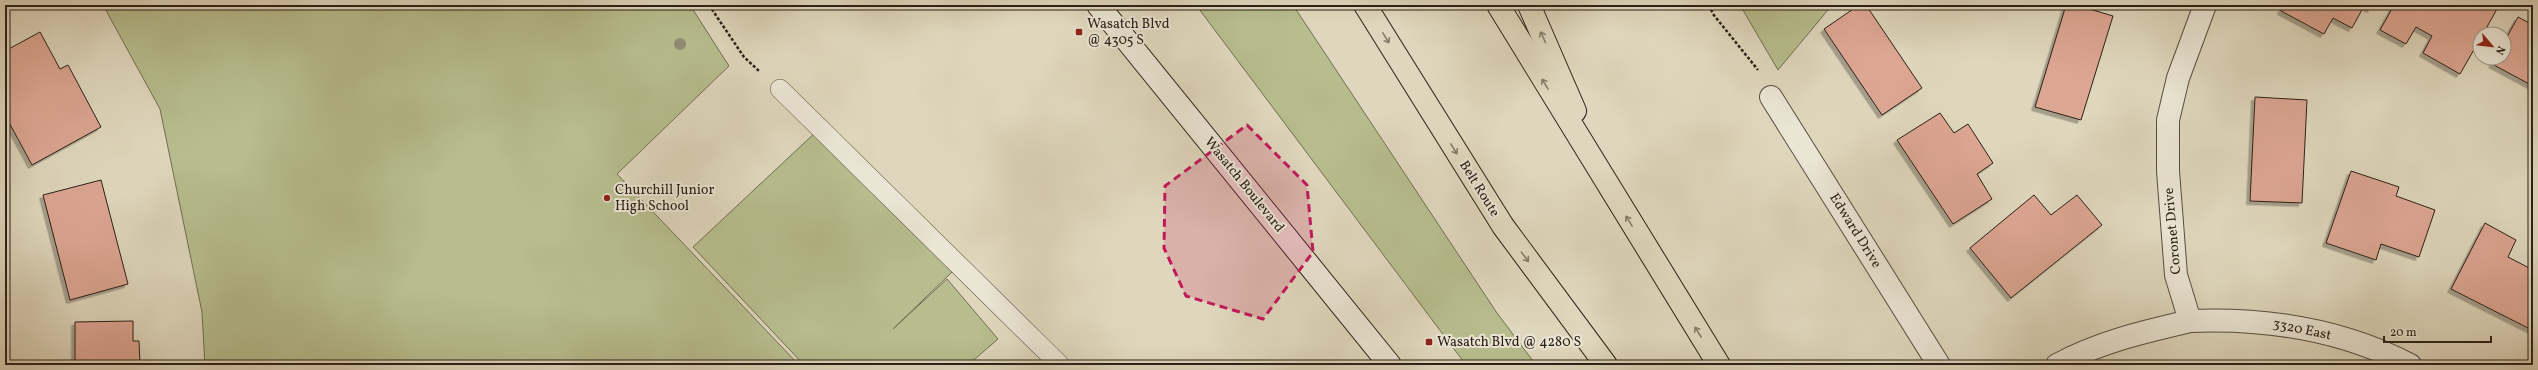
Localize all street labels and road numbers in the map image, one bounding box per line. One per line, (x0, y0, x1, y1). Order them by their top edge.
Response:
street label: Wasatch Boulevard (1200, 133, 1288, 237)
street label: Belt Route (1454, 157, 1504, 221)
street label: Coronet Drive (2160, 187, 2186, 275)
street label: Edward Drive (1824, 190, 1886, 272)
street label: 3320 East (2271, 315, 2333, 345)

